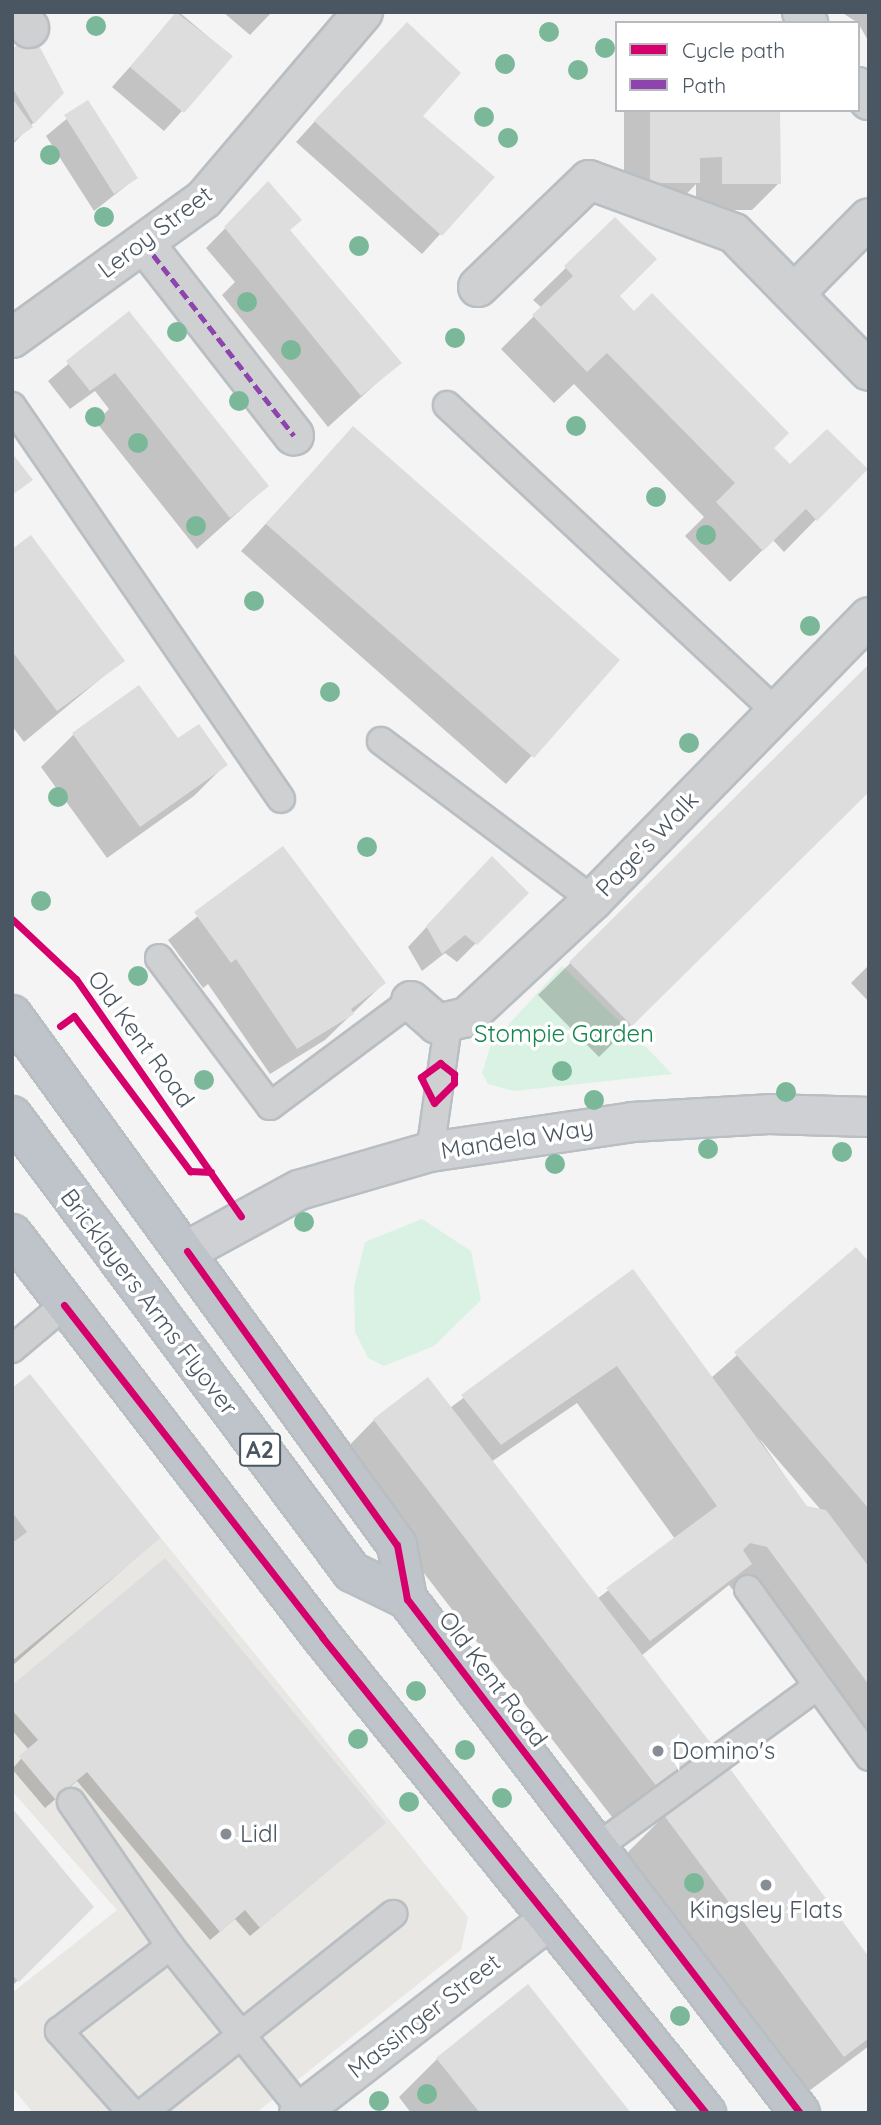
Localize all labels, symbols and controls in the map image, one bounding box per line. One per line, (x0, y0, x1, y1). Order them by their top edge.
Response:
legend (615, 21, 860, 112)
text: Cycle path (682, 37, 785, 63)
text: Path (682, 72, 726, 98)
street label: Leroy Street (92, 180, 218, 284)
street label: Page's Walk (590, 785, 704, 903)
street label: Old Kent Road (82, 965, 200, 1113)
park label: Stompie Garden (474, 1020, 654, 1048)
street label: Mandela Way (439, 1113, 595, 1165)
street label: Bricklayers Arms Flyover (55, 1183, 243, 1421)
road number: A2 (239, 1430, 281, 1470)
street label: Old Kent Road (433, 1606, 553, 1752)
place label: Domino's (672, 1737, 775, 1765)
marker: Domino's (650, 1743, 666, 1759)
place label: Lidl (240, 1820, 278, 1848)
marker: Lidl (218, 1826, 234, 1842)
marker: Kingsley Flats (758, 1877, 774, 1893)
place label: Kingsley Flats (689, 1896, 843, 1924)
street label: Massinger Street (342, 1948, 506, 2084)

